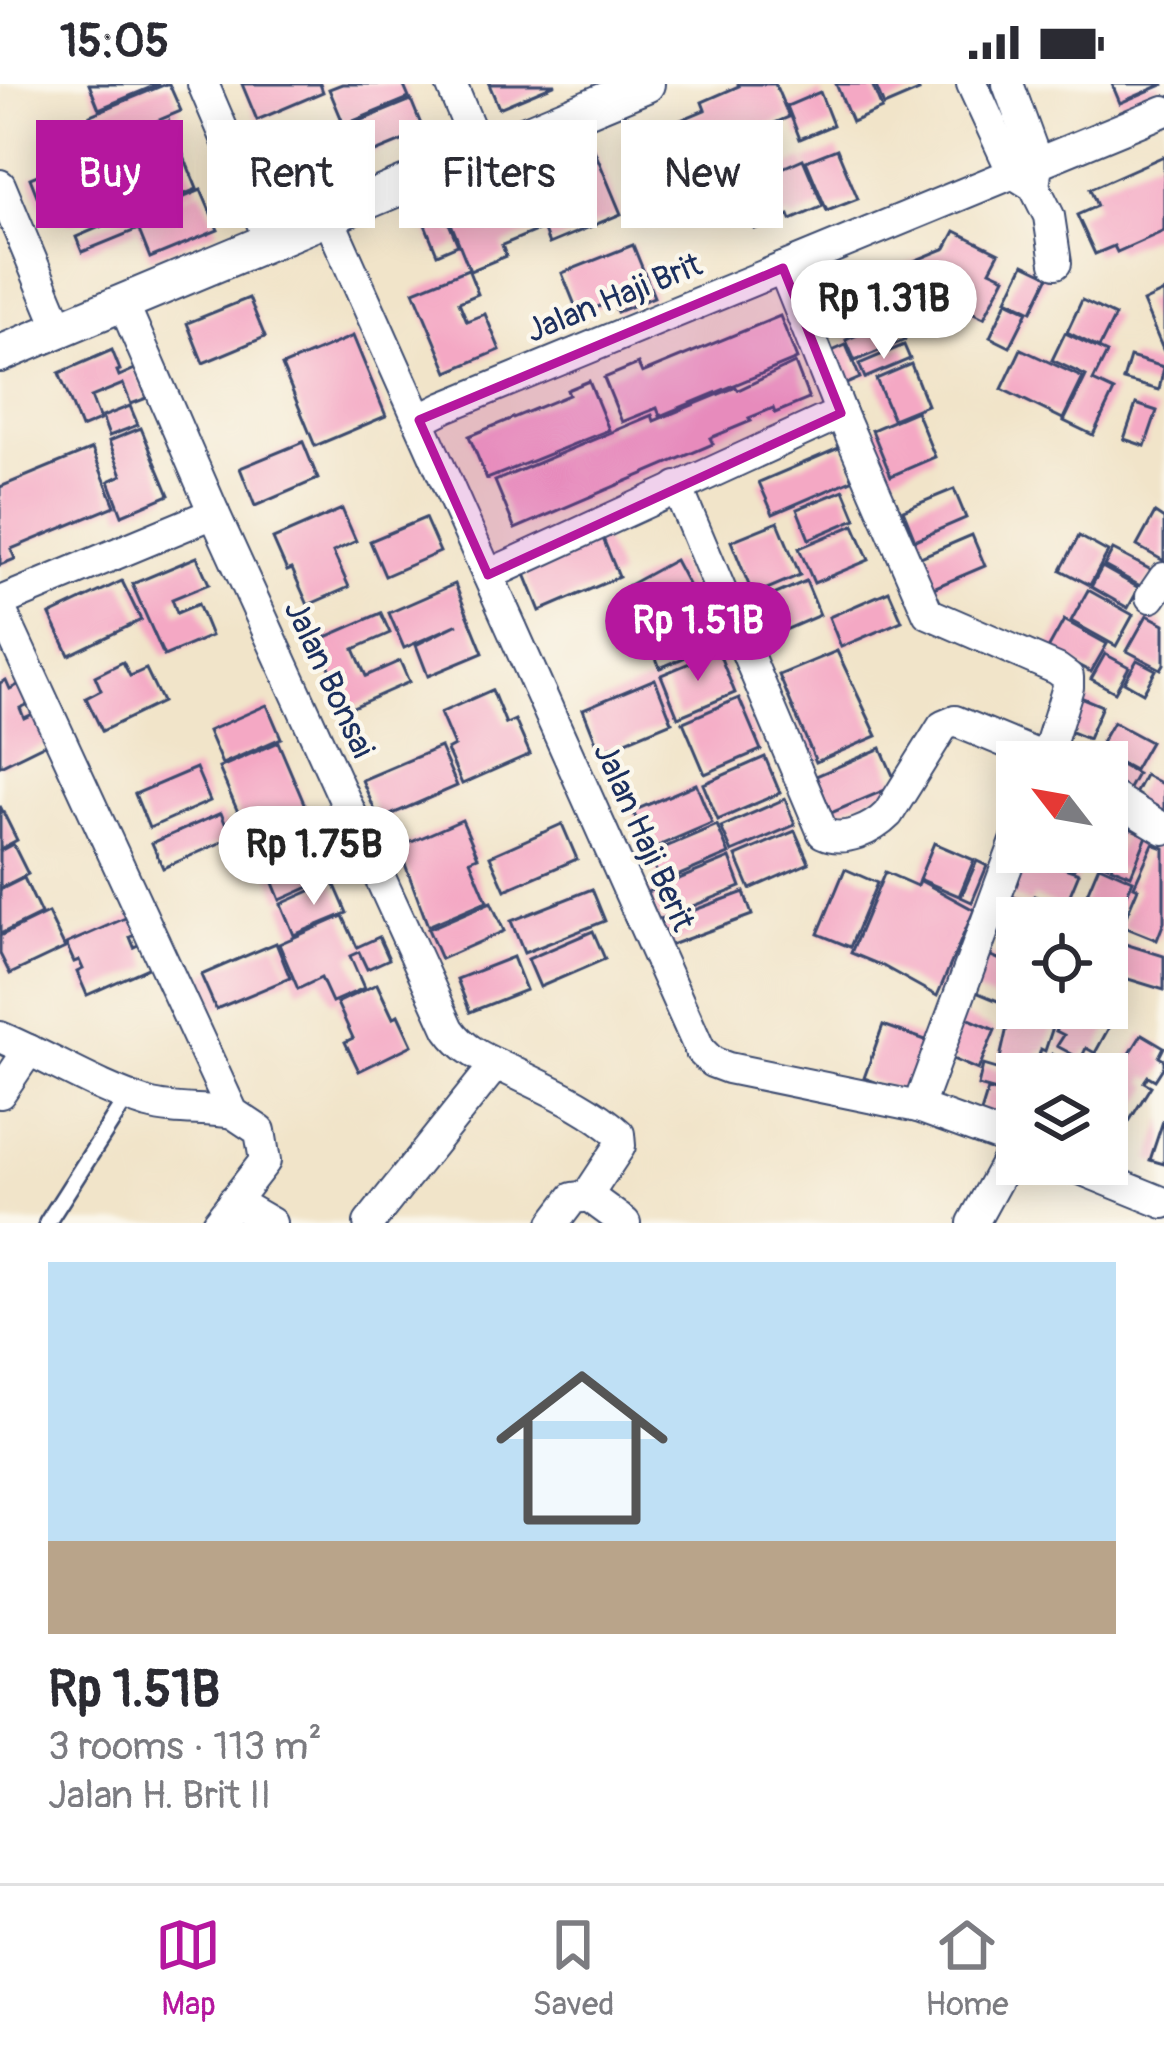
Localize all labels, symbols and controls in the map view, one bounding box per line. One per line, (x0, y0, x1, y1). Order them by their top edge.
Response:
text: 15:05 (60, 14, 169, 70)
chip: Buy (36, 120, 183, 228)
chip: Rent (207, 120, 375, 228)
chip: Filters (399, 120, 597, 228)
chip: New (621, 120, 783, 228)
street label: Jalan Haji Brit (520, 244, 708, 352)
pin: Rp 1.31B (760, 260, 1008, 362)
text: Rp 1.31B (818, 274, 950, 323)
pin: Rp 1.51B (574, 582, 822, 684)
street label: Jalan Bonsai (275, 594, 383, 764)
text: Rp 1.51B (632, 596, 764, 645)
street label: Jalan Haji Berit (584, 736, 704, 938)
north arrow (996, 741, 1128, 873)
map controls (996, 741, 1128, 1185)
pin: Rp 1.75B (190, 806, 438, 908)
text: Rp 1.75B (245, 820, 383, 869)
button: locate (996, 897, 1128, 1029)
button: layers (996, 1053, 1128, 1185)
icon: home (474, 1340, 690, 1556)
text: Rp 1.51B (48, 1658, 220, 1722)
text: 3 rooms · 113 m² (48, 1722, 322, 1771)
text: Jalan H. Brit II (48, 1771, 271, 1820)
tab: Map (155, 1912, 221, 2025)
tab: Saved (532, 1912, 614, 2025)
tab: Home (925, 1912, 1009, 2025)

